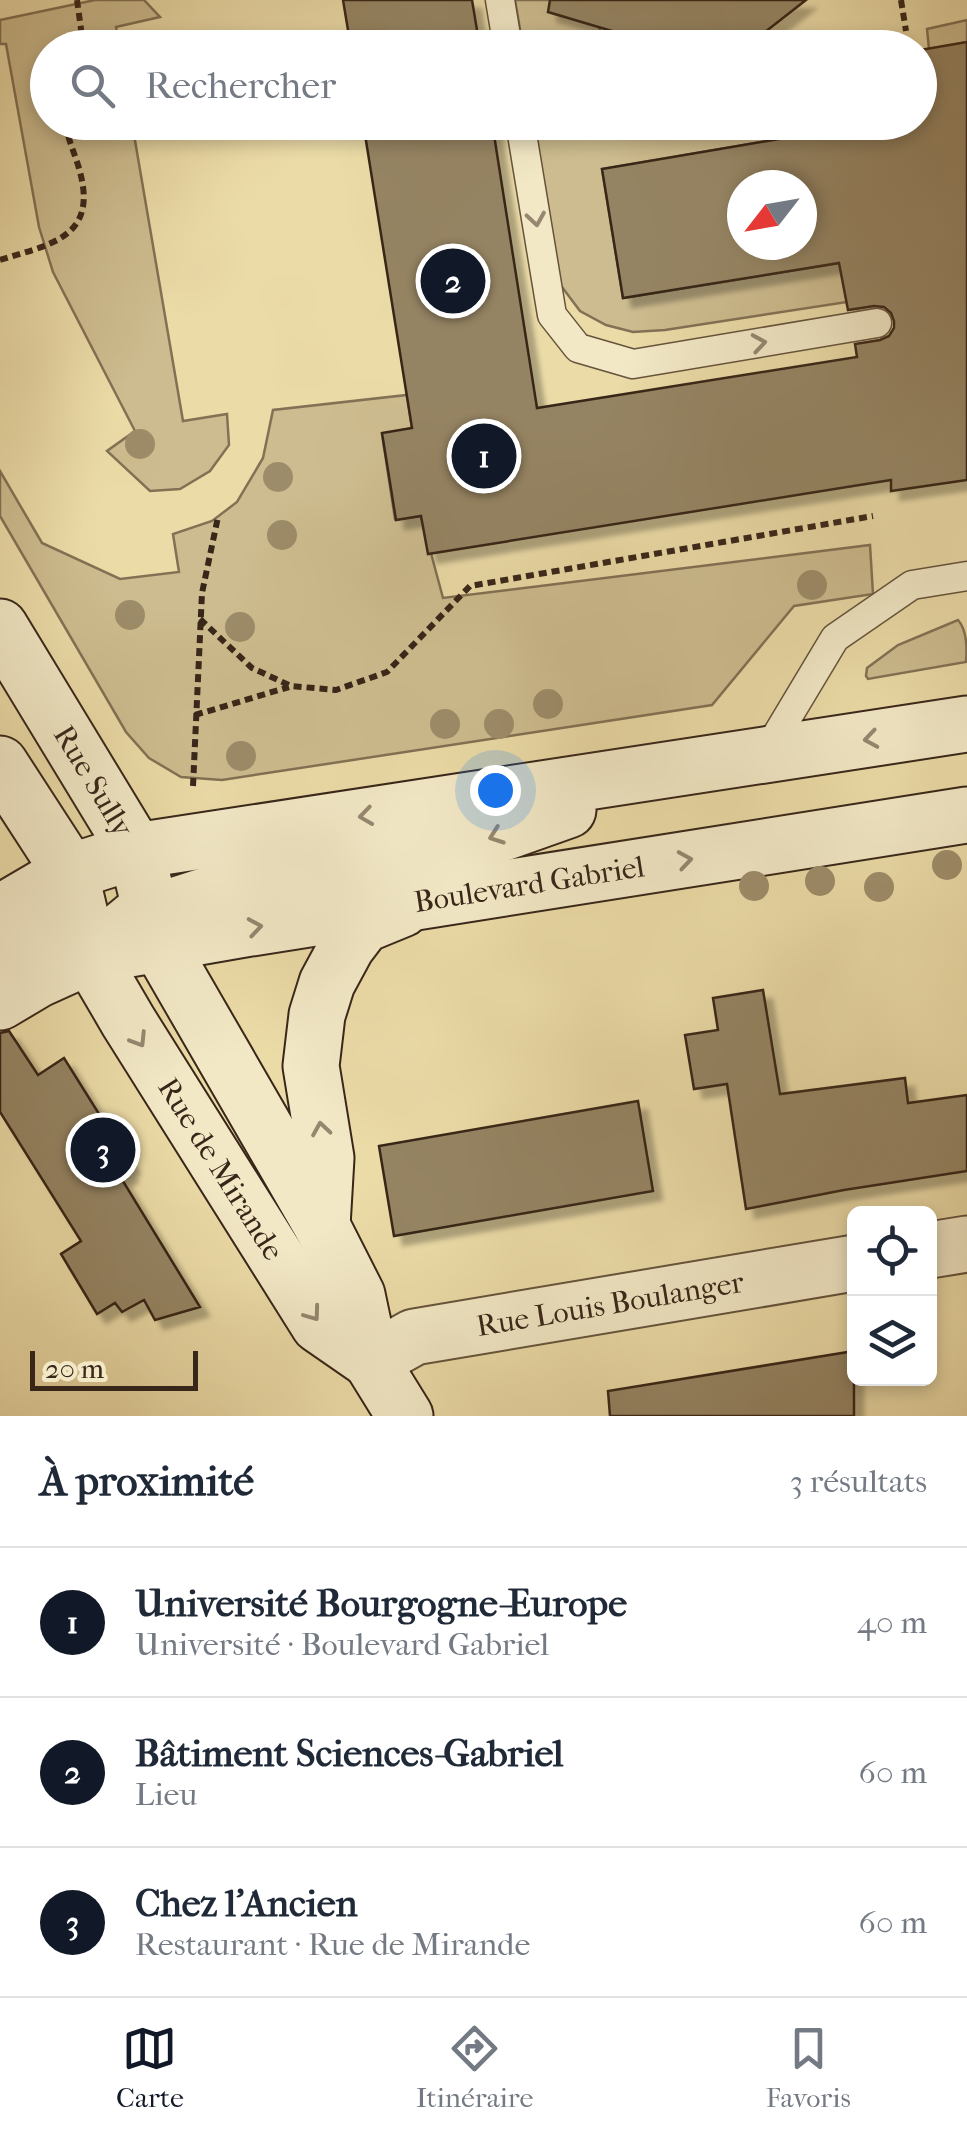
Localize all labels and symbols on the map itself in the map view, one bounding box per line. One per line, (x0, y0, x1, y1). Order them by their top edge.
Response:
north arrow (727, 170, 817, 260)
one-way arrow (525, 210, 546, 227)
pin: 2 (420, 244, 486, 318)
one-way arrow (751, 333, 767, 354)
pin: 1 (452, 418, 516, 494)
street label: Rue Sully (46, 719, 141, 844)
one-way arrow (862, 728, 879, 749)
your location (470, 765, 521, 816)
one-way arrow (358, 804, 374, 825)
one-way arrow (488, 824, 505, 845)
street label: Boulevard Gabriel (411, 849, 647, 920)
one-way arrow (677, 850, 693, 871)
one-way arrow (247, 918, 264, 939)
one-way arrow (127, 1029, 146, 1047)
street label: Rue de Mirande (150, 1072, 291, 1267)
pin: 3 (70, 1112, 136, 1188)
one-way arrow (311, 1121, 332, 1137)
street label: Rue Louis Boulanger (474, 1265, 747, 1344)
one-way arrow (302, 1303, 319, 1321)
scale bar (30, 1346, 198, 1390)

